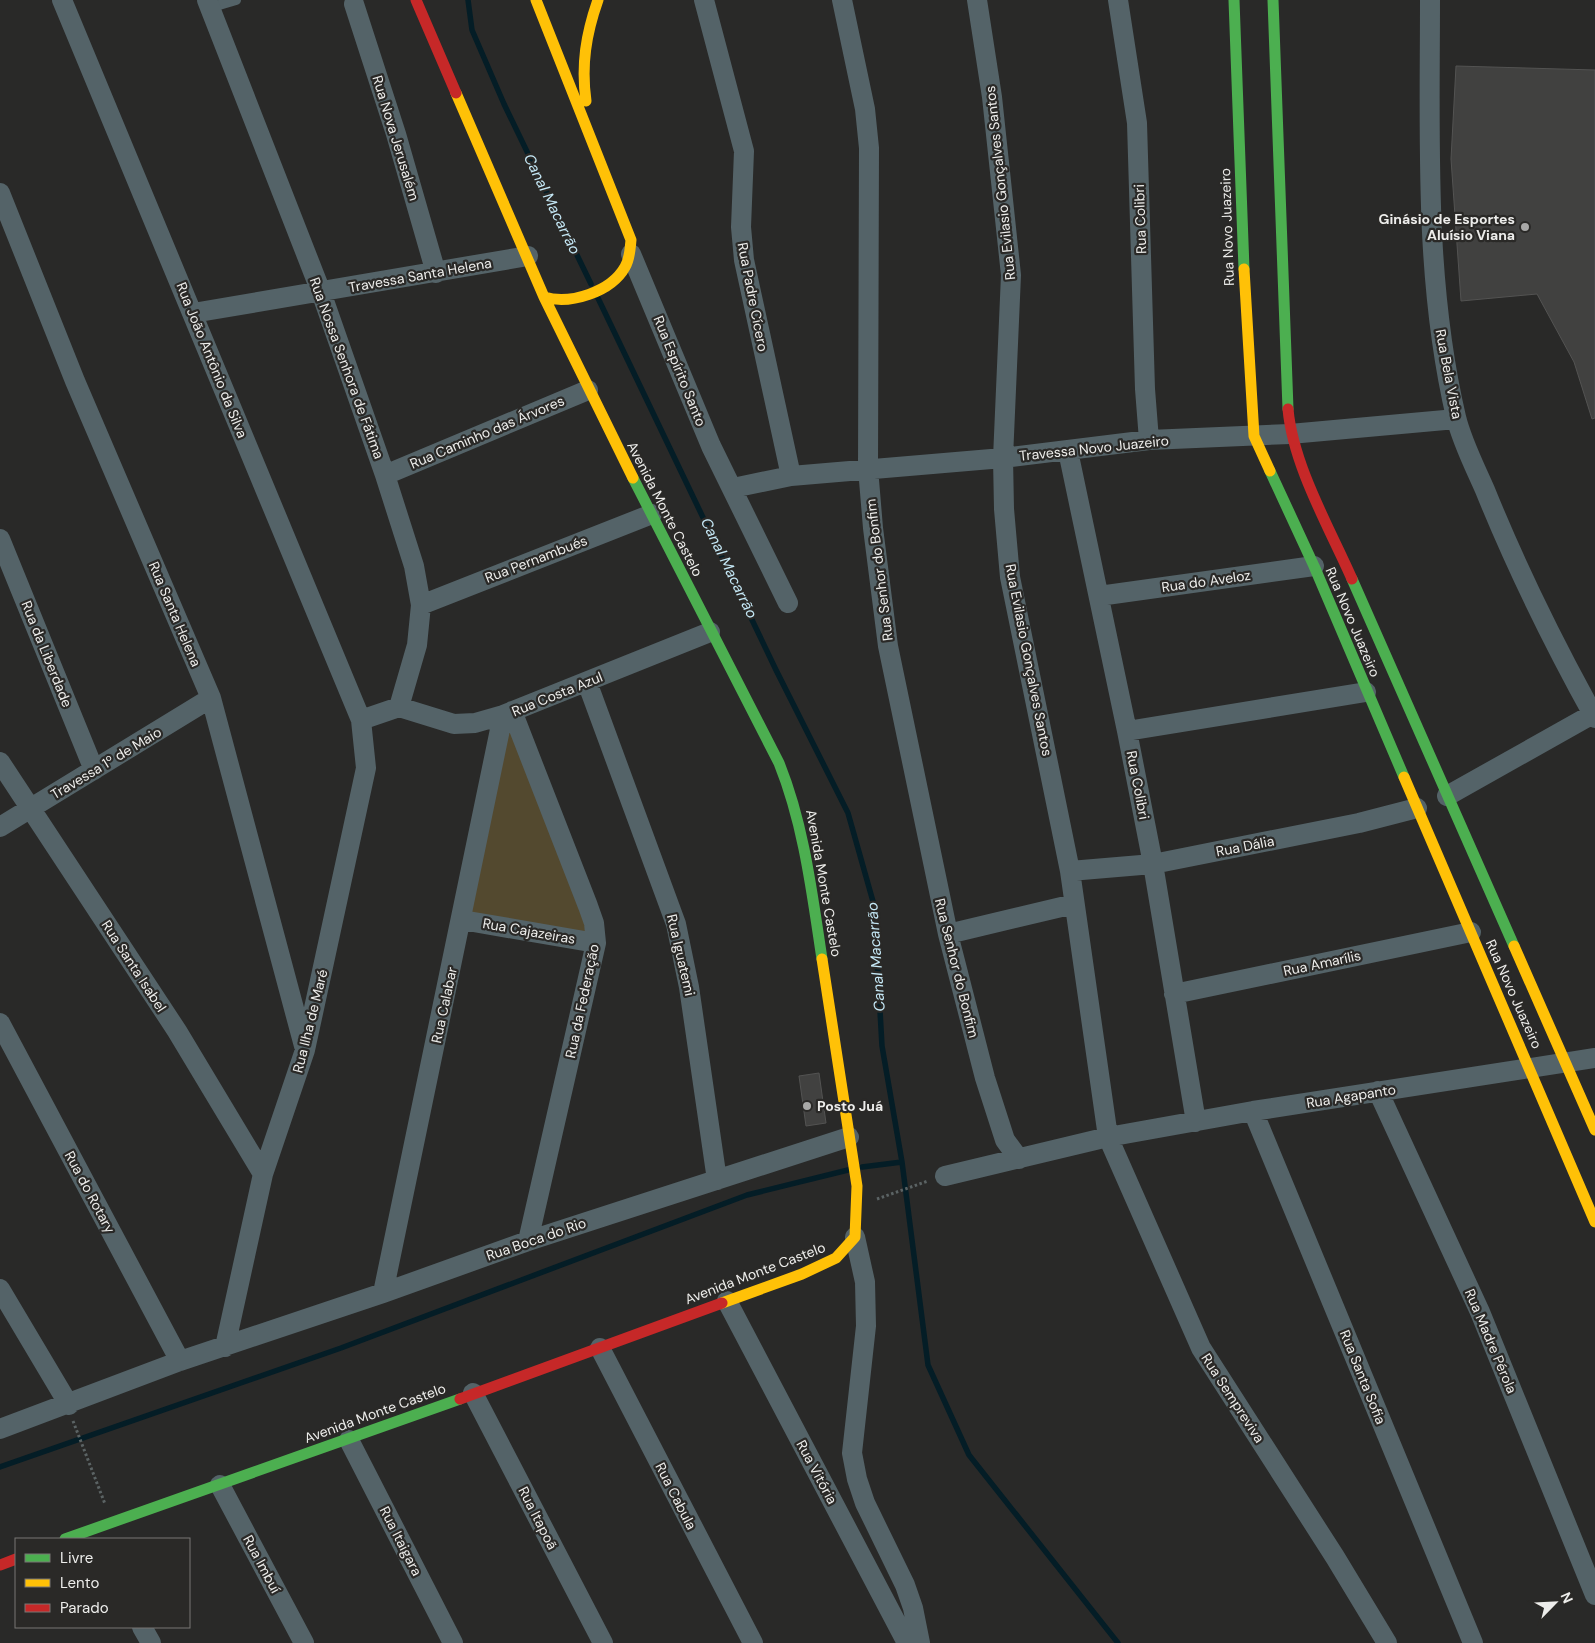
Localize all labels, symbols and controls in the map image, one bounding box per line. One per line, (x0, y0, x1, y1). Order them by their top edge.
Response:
street label: Rua Nova Jerusalém (368, 73, 424, 203)
street label: Rua Evilasio Gonçalves Santos (981, 85, 1019, 281)
water label: Canal Macarrão (519, 150, 585, 258)
street label: Rua Novo Juazeiro (1216, 168, 1238, 286)
street label: Rua Colibri (1130, 184, 1150, 254)
place label: Ginásio de Esportes Aluísio Viana (1379, 210, 1515, 244)
marker: Ginásio de Esportes Aluísio Viana (1519, 221, 1531, 233)
street label: Rua Padre Cícero (734, 241, 772, 353)
street label: Travessa Santa Helena (347, 254, 493, 296)
street label: Rua Nossa Senhora de Fátima (306, 275, 388, 461)
street label: Rua João Antônio da Silva (172, 280, 252, 440)
street label: Rua Espírito Santo (650, 313, 710, 429)
street label: Rua Bela Vista (1431, 328, 1467, 420)
street label: Rua Caminho das Árvores (407, 391, 567, 473)
street label: Travessa Novo Juazeiro (1018, 431, 1170, 465)
street label: Avenida Monte Castelo (623, 438, 707, 580)
street label: Rua Senhor do Bonfim (861, 498, 897, 642)
water label: Canal Macarrão (696, 514, 762, 622)
street label: Rua Pernambués (482, 531, 590, 587)
street label: Rua Santa Helena (145, 559, 205, 669)
street label: Rua Evilasio Gonçalves Santos (1002, 562, 1056, 758)
street label: Rua Novo Juazeiro (1322, 564, 1384, 680)
street label: Rua do Aveloz (1160, 566, 1252, 596)
street label: Rua da Liberdade (17, 598, 77, 710)
street label: Rua Costa Azul (509, 668, 605, 720)
street label: Travessa 1º de Maio (47, 723, 165, 803)
street label: Rua Colibri (1123, 749, 1153, 821)
street label: Avenida Monte Castelo (802, 808, 846, 958)
street label: Rua Dália (1214, 832, 1276, 860)
street label: Rua Senhor do Bonfim (931, 896, 983, 1040)
water label: Canal Macarrão (862, 902, 890, 1012)
street label: Rua Iguatemi (663, 912, 699, 998)
street label: Rua Cajazeiras (481, 914, 577, 948)
street label: Rua Santa Isabel (98, 917, 170, 1015)
street label: Rua Novo Juazeiro (1482, 936, 1546, 1052)
street label: Rua da Federação (561, 942, 603, 1060)
street label: Rua Amarílis (1282, 946, 1362, 980)
street label: Rua Calabar (427, 965, 461, 1045)
street label: Rua Ilha de Maré (288, 967, 332, 1075)
street label: Rua Agapanto (1305, 1080, 1397, 1112)
place label: Posto Juá (817, 1097, 883, 1115)
marker: Posto Juá (801, 1100, 813, 1112)
street label: Rua do Rotary (61, 1148, 119, 1236)
street label: Rua Boca do Rio (484, 1213, 588, 1265)
street label: Avenida Monte Castelo (682, 1238, 828, 1308)
street label: Rua Madre Pérola (1461, 1286, 1521, 1396)
street label: Rua Santa Sofia (1336, 1327, 1390, 1427)
street label: Rua Sempreviva (1197, 1350, 1269, 1446)
street label: Avenida Monte Castelo (302, 1379, 448, 1447)
street label: Rua Vitória (793, 1437, 841, 1507)
street label: Rua Cabula (651, 1459, 701, 1533)
street label: Rua Itapoã (514, 1483, 562, 1553)
street label: Rua Itaigara (376, 1503, 426, 1579)
street label: Rua Imbuí (239, 1532, 285, 1597)
legend (15, 1538, 190, 1628)
text: Livre (60, 1548, 93, 1568)
text: Lento (60, 1573, 99, 1593)
north arrow (1530, 1578, 1580, 1628)
text: N (1557, 1589, 1577, 1606)
text: Parado (60, 1598, 109, 1618)

